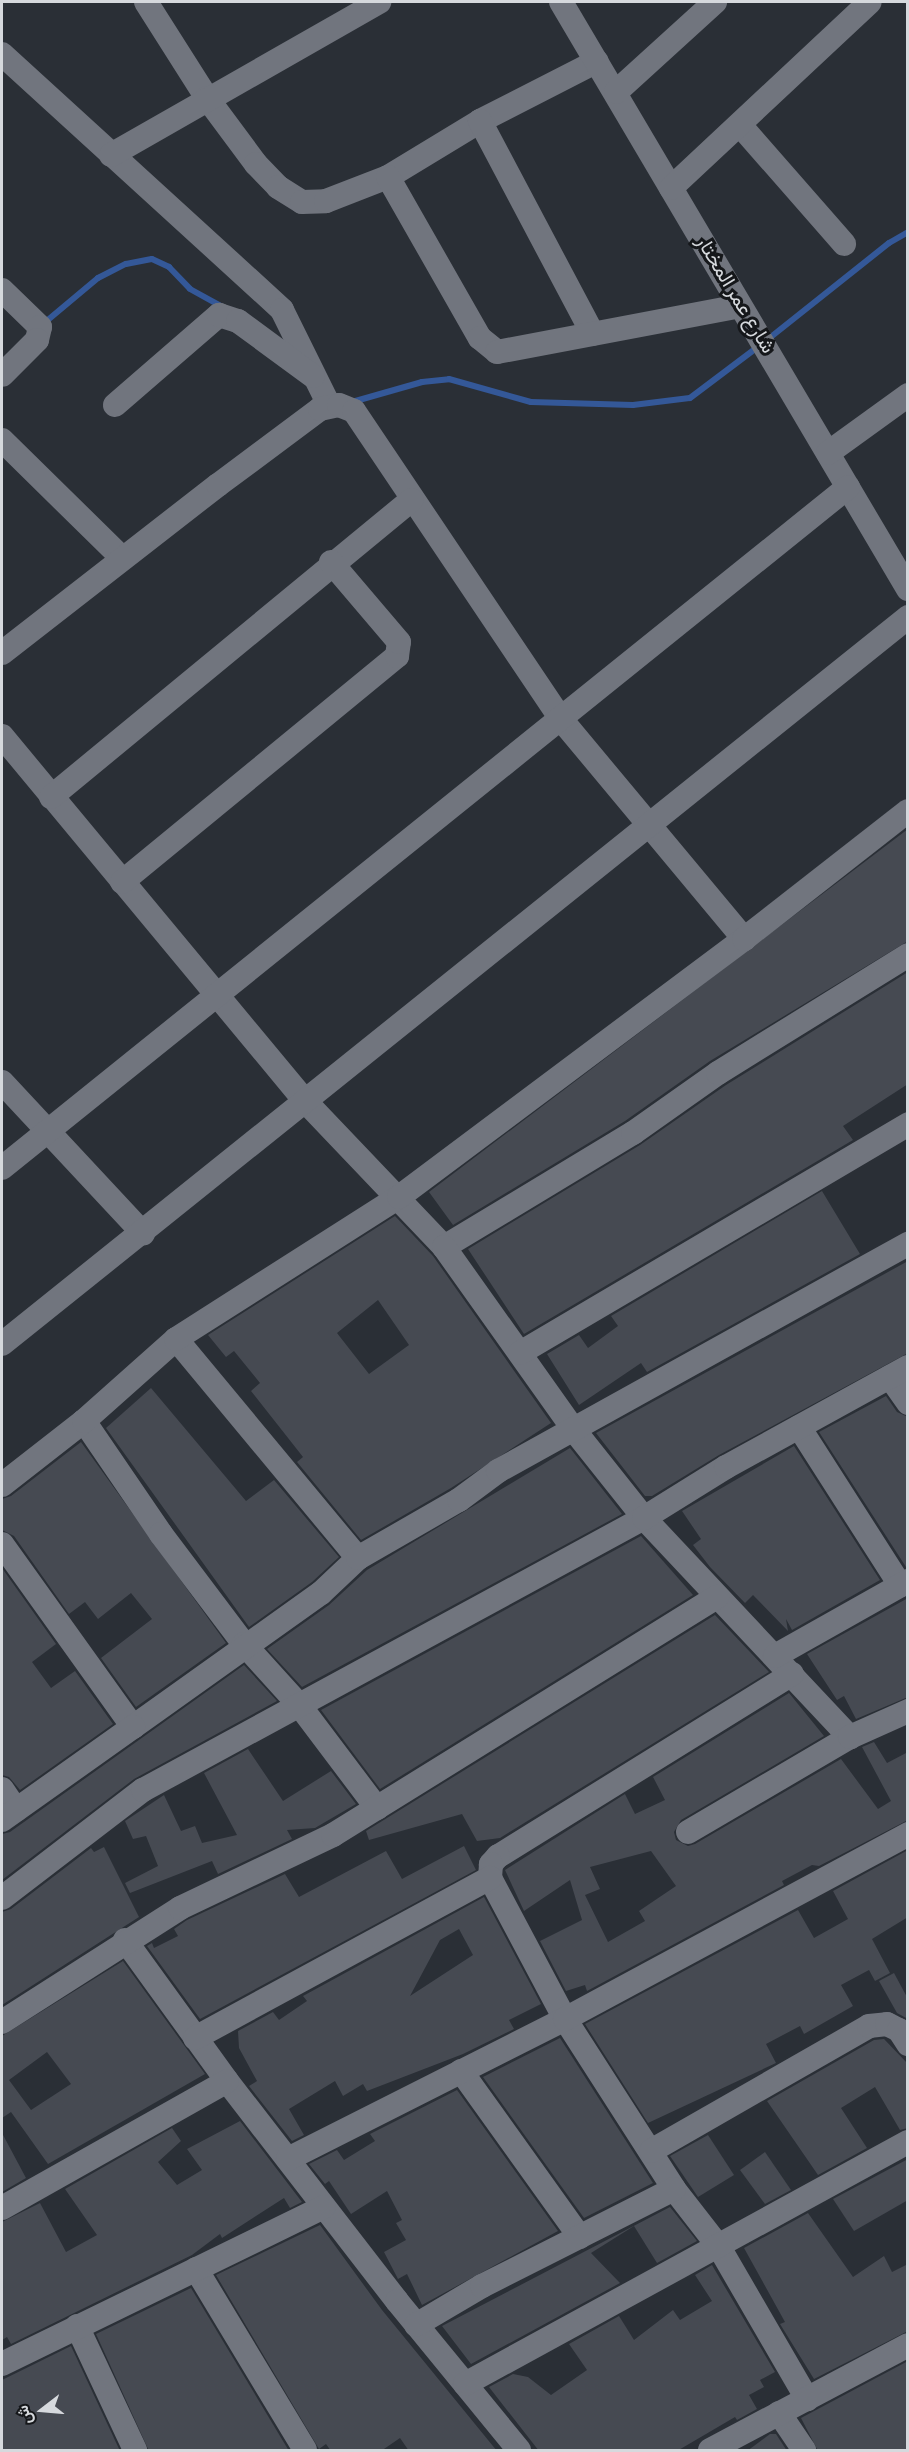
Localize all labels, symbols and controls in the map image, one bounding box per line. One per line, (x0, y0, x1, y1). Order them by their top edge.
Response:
street label: شارع عمر المختار (690, 232, 780, 358)
north arrow (12, 2380, 72, 2440)
text: ش (11, 2403, 38, 2427)

